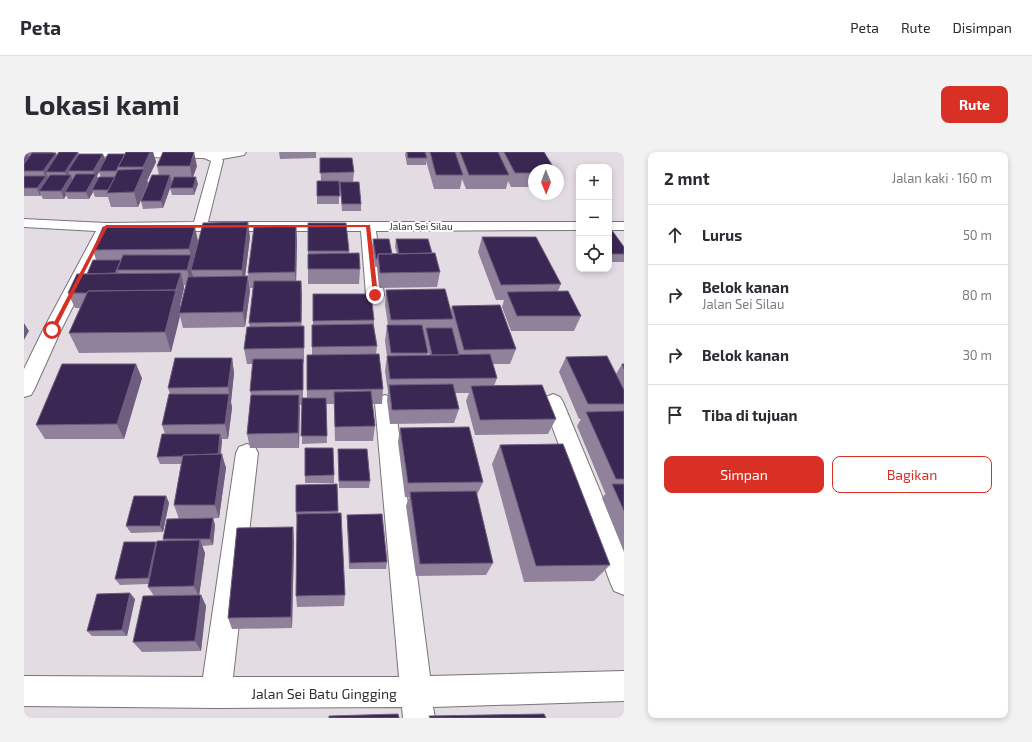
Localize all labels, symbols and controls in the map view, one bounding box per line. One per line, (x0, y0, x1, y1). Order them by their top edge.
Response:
text: Peta (20, 16, 61, 39)
text: Peta (850, 19, 879, 36)
text: Rute (901, 19, 930, 36)
text: Disimpan (952, 19, 1012, 36)
button: Rute (941, 86, 1008, 123)
text: Lokasi kami (24, 87, 180, 121)
north arrow (528, 164, 564, 200)
map controls (576, 164, 612, 272)
button: + (576, 164, 612, 200)
text: 2 mnt (664, 168, 710, 188)
text: Jalan kaki · 160 m (892, 170, 992, 186)
button: − (576, 200, 612, 236)
street label: Jalan Sei Silau (389, 220, 453, 232)
icon: ahead (664, 224, 686, 246)
text: Lurus (702, 226, 742, 244)
text: 50 m (963, 227, 992, 243)
button: locate (576, 236, 612, 272)
text: Belok kanan (702, 278, 789, 296)
icon: right (664, 284, 686, 306)
route end (366, 286, 384, 304)
text: 80 m (962, 287, 992, 303)
text: Jalan Sei Silau (702, 296, 784, 312)
route start (43, 321, 61, 339)
icon: right (664, 344, 686, 366)
text: Belok kanan (702, 346, 789, 364)
text: 30 m (963, 347, 992, 363)
icon: arrive (664, 404, 686, 426)
text: Tiba di tujuan (702, 406, 798, 424)
button: Simpan (664, 456, 824, 493)
button: Bagikan (832, 456, 992, 493)
street label: Jalan Sei Batu Gingging (251, 685, 397, 702)

